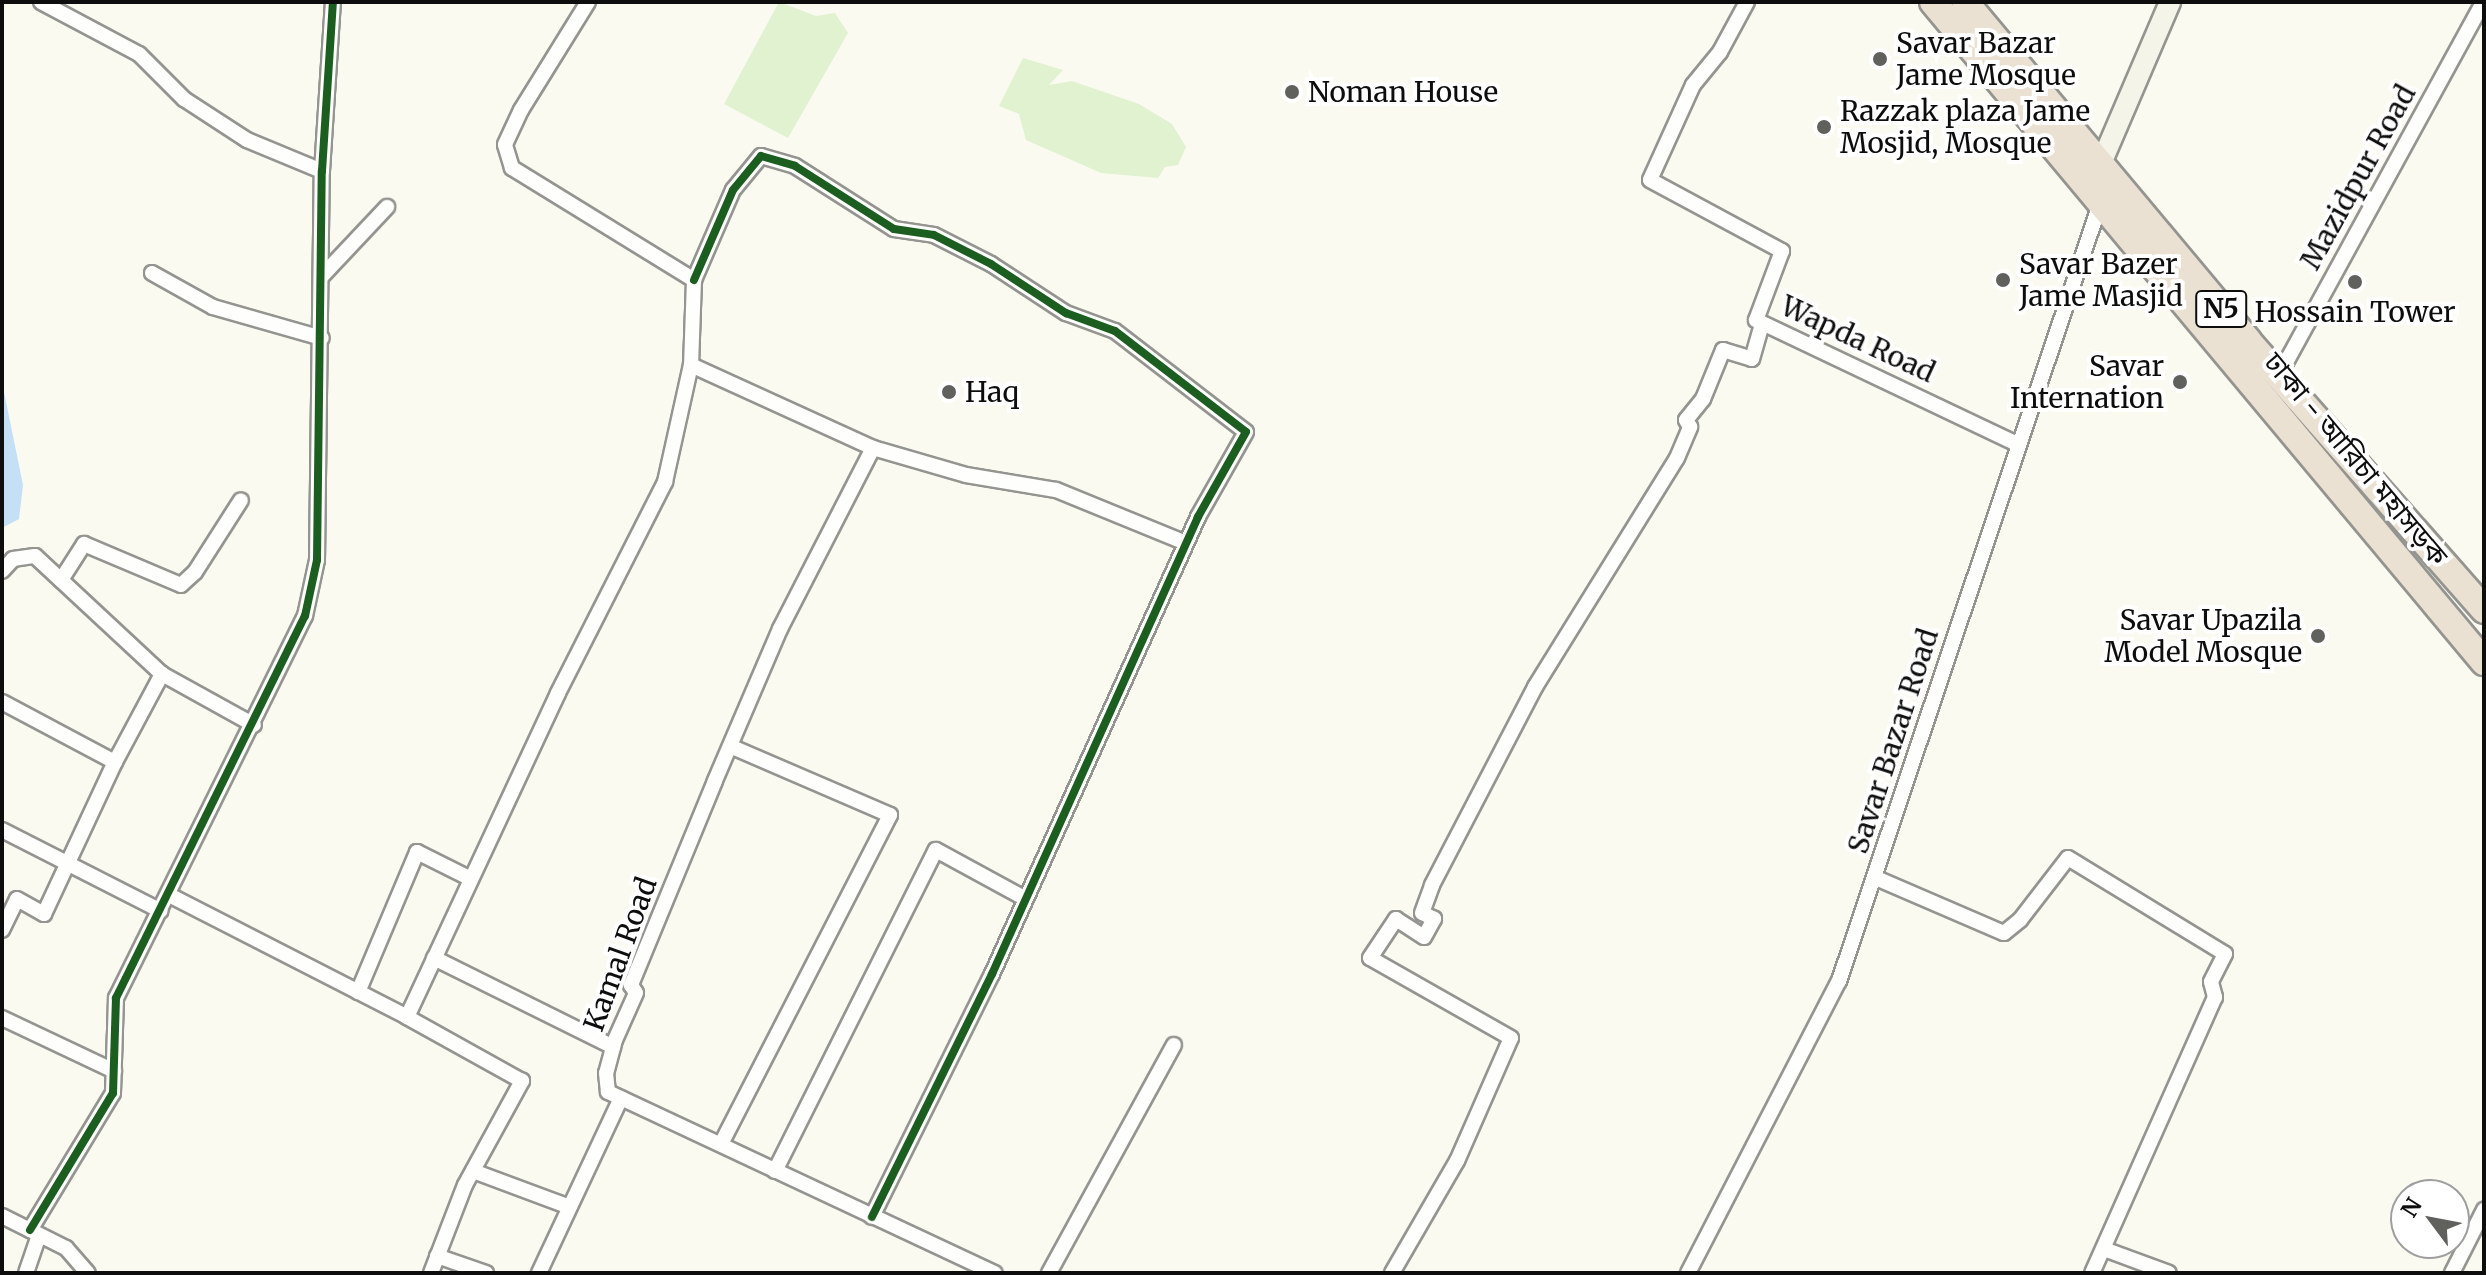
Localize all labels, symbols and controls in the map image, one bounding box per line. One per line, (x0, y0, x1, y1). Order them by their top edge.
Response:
place label: Savar Bazar Jame Mosque (1896, 26, 2076, 92)
marker: Savar Bazar Jame Mosque (1871, 50, 1889, 68)
place label: Noman House (1308, 75, 1498, 109)
street label: Mazidpur Road (2293, 79, 2423, 275)
marker: Noman House (1283, 83, 1301, 101)
place label: Razzak plaza Jame Mosjid, Mosque (1840, 94, 2090, 160)
marker: Razzak plaza Jame Mosjid, Mosque (1815, 118, 1833, 136)
place label: Savar Bazer Jame Masjid (2019, 247, 2183, 313)
marker: Savar Bazer Jame Masjid (1994, 271, 2012, 289)
marker: Hossain Tower (2346, 273, 2364, 291)
road number: N5 (2195, 287, 2247, 331)
street label: Wapda Road (1776, 289, 1940, 389)
place label: Hossain Tower (2254, 295, 2456, 329)
street label: ঢাকা - আরিচা মহাসড়ক (2257, 346, 2455, 572)
place label: Savar Internation (2010, 349, 2164, 415)
marker: Savar Internation (2171, 373, 2189, 391)
place label: Haq (965, 375, 1019, 409)
marker: Haq (940, 383, 958, 401)
place label: Savar Upazila Model Mosque (2104, 603, 2302, 669)
street label: Savar Bazar Road (1841, 624, 1945, 858)
marker: Savar Upazila Model Mosque (2309, 627, 2327, 645)
street label: Kamal Road (577, 872, 663, 1036)
north arrow (2390, 1179, 2470, 1259)
text: N (2395, 1193, 2428, 1222)

